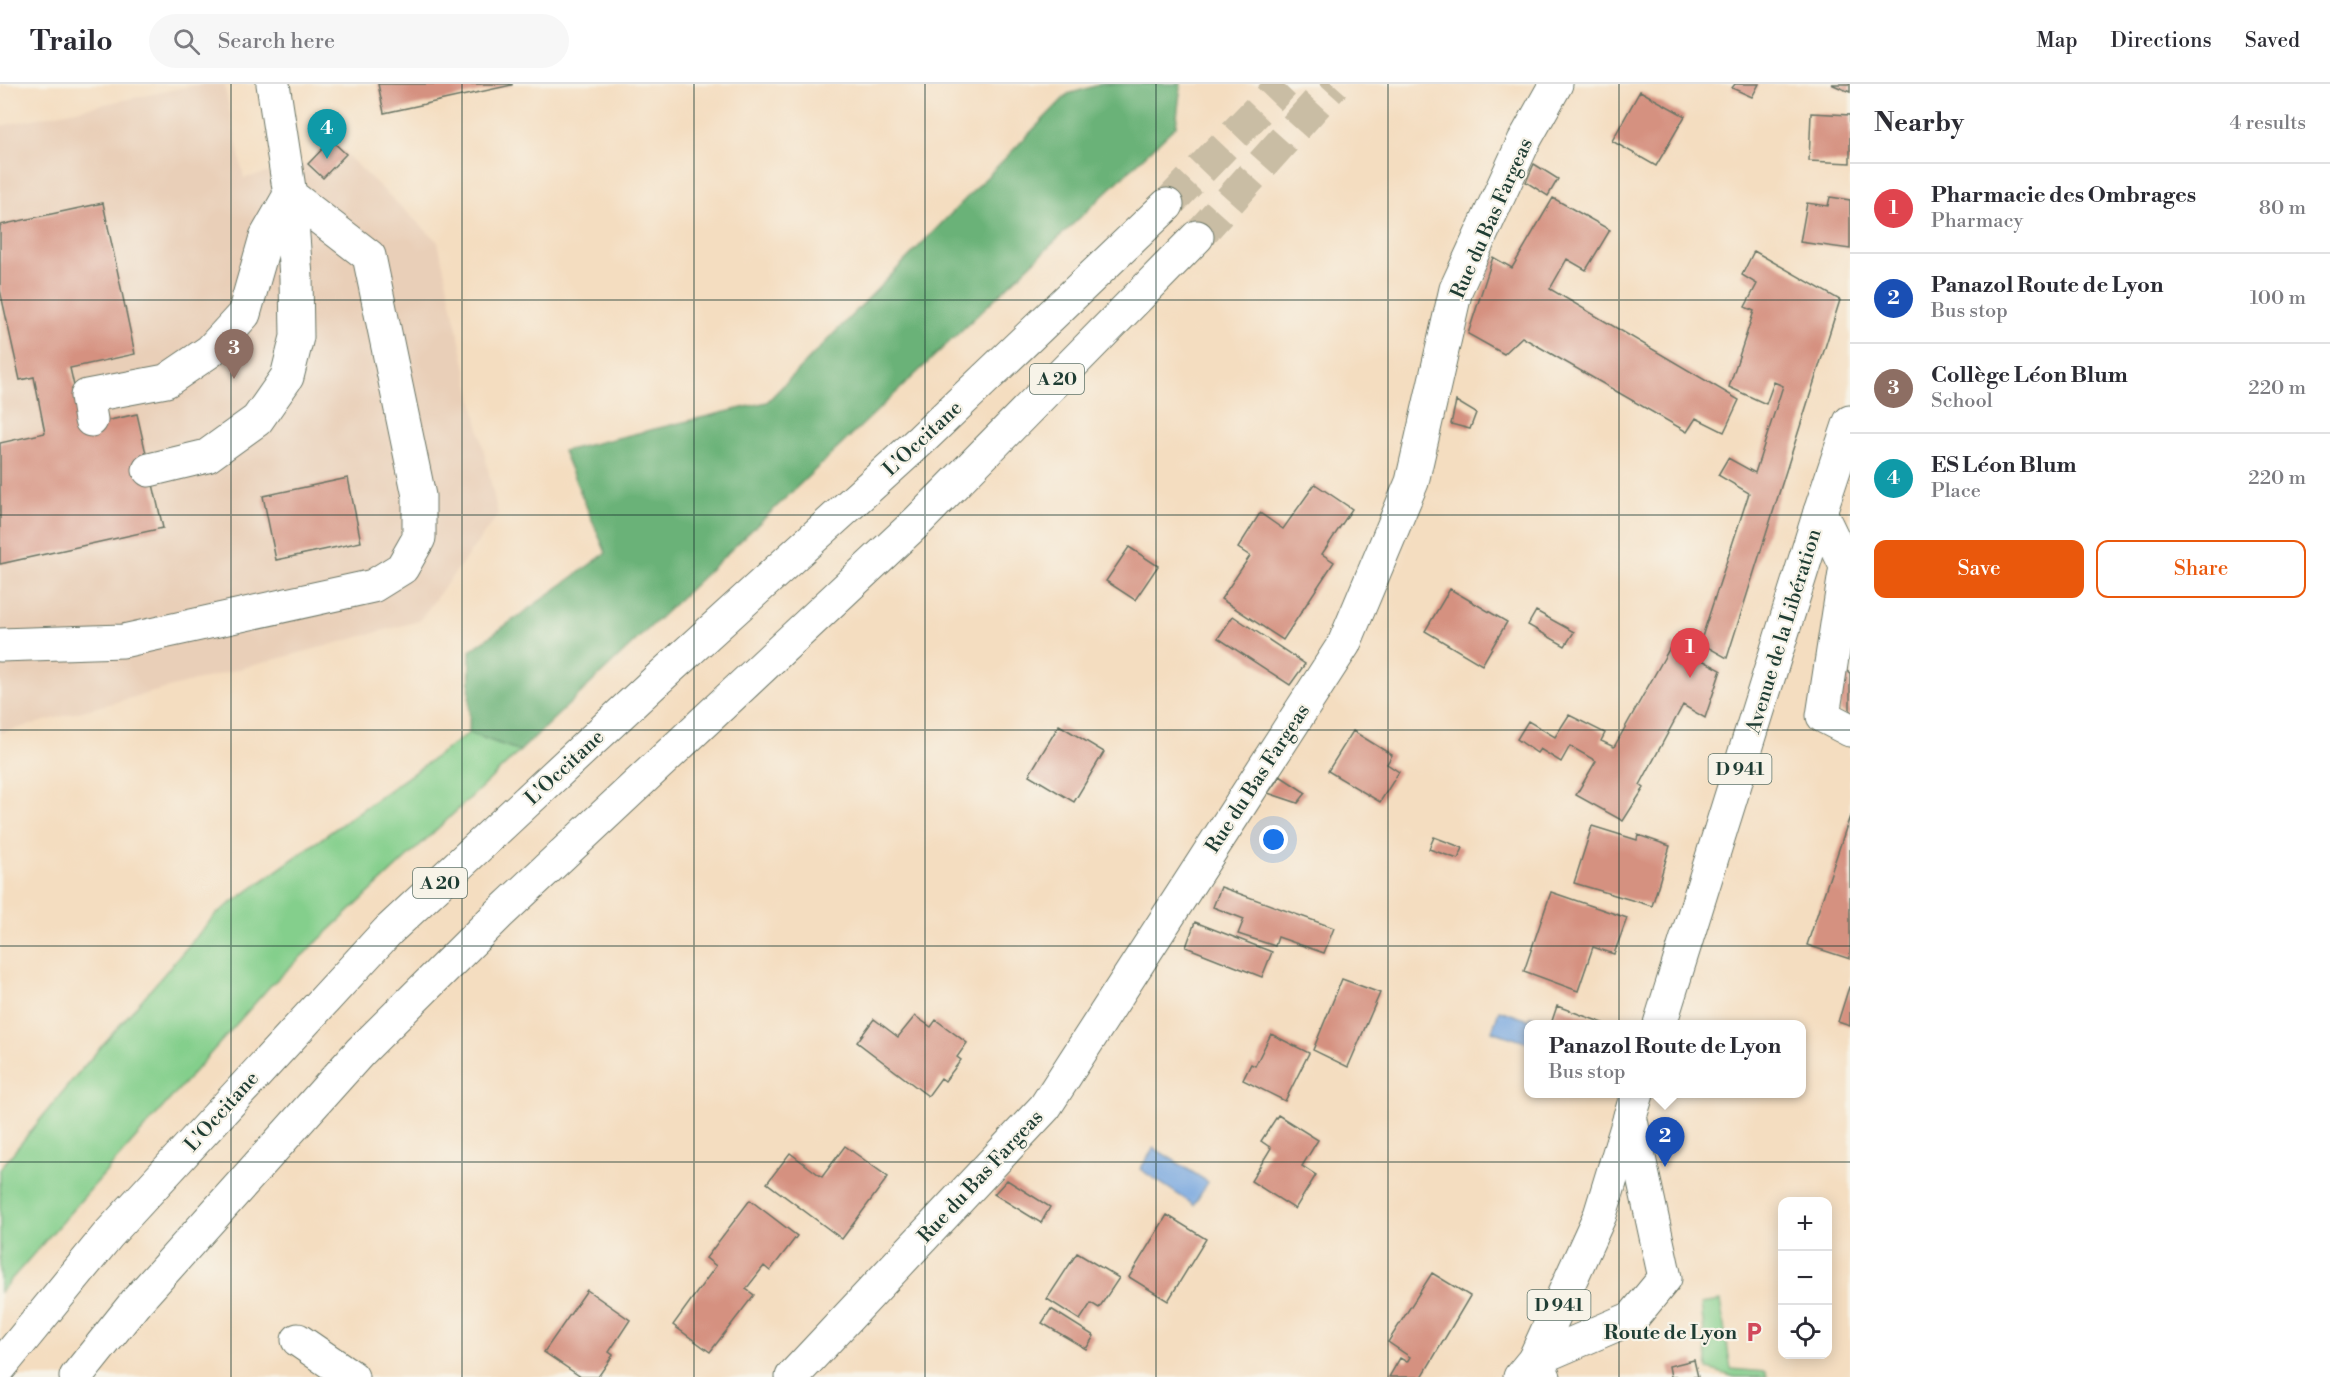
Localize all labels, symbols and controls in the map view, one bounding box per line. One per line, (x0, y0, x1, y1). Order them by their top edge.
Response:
search box (149, 14, 569, 68)
text: Trailo (30, 24, 113, 59)
icon: search (170, 25, 203, 58)
text: Search here (218, 28, 335, 55)
text: Map (2036, 28, 2078, 54)
text: Directions (2111, 28, 2212, 54)
text: Saved (2245, 28, 2300, 54)
text: Nearby (1874, 107, 1964, 139)
pin: 4 (308, 110, 346, 159)
text: 4 results (2229, 111, 2306, 136)
street label: Rue du Bas Fargeas (1446, 135, 1539, 303)
text: Pharmacie des Ombrages (1931, 182, 2196, 209)
text: 1 (1889, 196, 1898, 221)
text: 80 m (2259, 196, 2306, 221)
text: Pharmacy (1931, 209, 2023, 234)
text: Panazol Route de Lyon (1931, 272, 2163, 299)
text: 2 (1887, 286, 1900, 311)
text: 100 m (2250, 286, 2306, 311)
text: Bus stop (1931, 299, 2008, 324)
pin: 3 (214, 330, 254, 379)
text: Collège Léon Blum (1931, 362, 2128, 389)
road number: A 20 (1030, 364, 1084, 394)
text: 3 (1887, 376, 1900, 401)
text: 220 m (2248, 376, 2306, 401)
text: School (1931, 389, 1993, 414)
street label: L'Occitane (878, 396, 968, 482)
text: ES Léon Blum (1931, 452, 2076, 479)
text: 4 (1887, 466, 1900, 491)
text: 220 m (2248, 466, 2306, 491)
text: Place (1931, 479, 1981, 504)
street label: Avenue de la Libération (1741, 526, 1827, 738)
button: Save (1874, 540, 2084, 598)
button: Share (2096, 540, 2306, 598)
pin: 1 (1670, 628, 1710, 678)
street label: Rue du Bas Fargeas (1201, 699, 1316, 858)
street label: L'Occitane (520, 725, 610, 811)
road number: D 941 (1708, 754, 1772, 784)
your location (1259, 825, 1288, 854)
road number: A 20 (413, 868, 467, 898)
popup (1524, 1020, 1806, 1098)
text: Panazol Route de Lyon (1549, 1033, 1781, 1060)
text: Bus stop (1549, 1060, 1626, 1085)
street label: L'Occitane (180, 1067, 265, 1157)
street label: Rue du Bas Fargeas (913, 1105, 1049, 1249)
pin: 2 (1646, 1118, 1684, 1167)
map controls (1778, 1197, 1832, 1359)
button: + (1778, 1197, 1832, 1251)
button: − (1778, 1251, 1832, 1305)
road number: D 941 (1528, 1290, 1590, 1320)
button: locate (1778, 1305, 1832, 1359)
parking icon: Route de Lyon (1742, 1320, 1766, 1344)
place label: Route de Lyon (1604, 1321, 1738, 1346)

